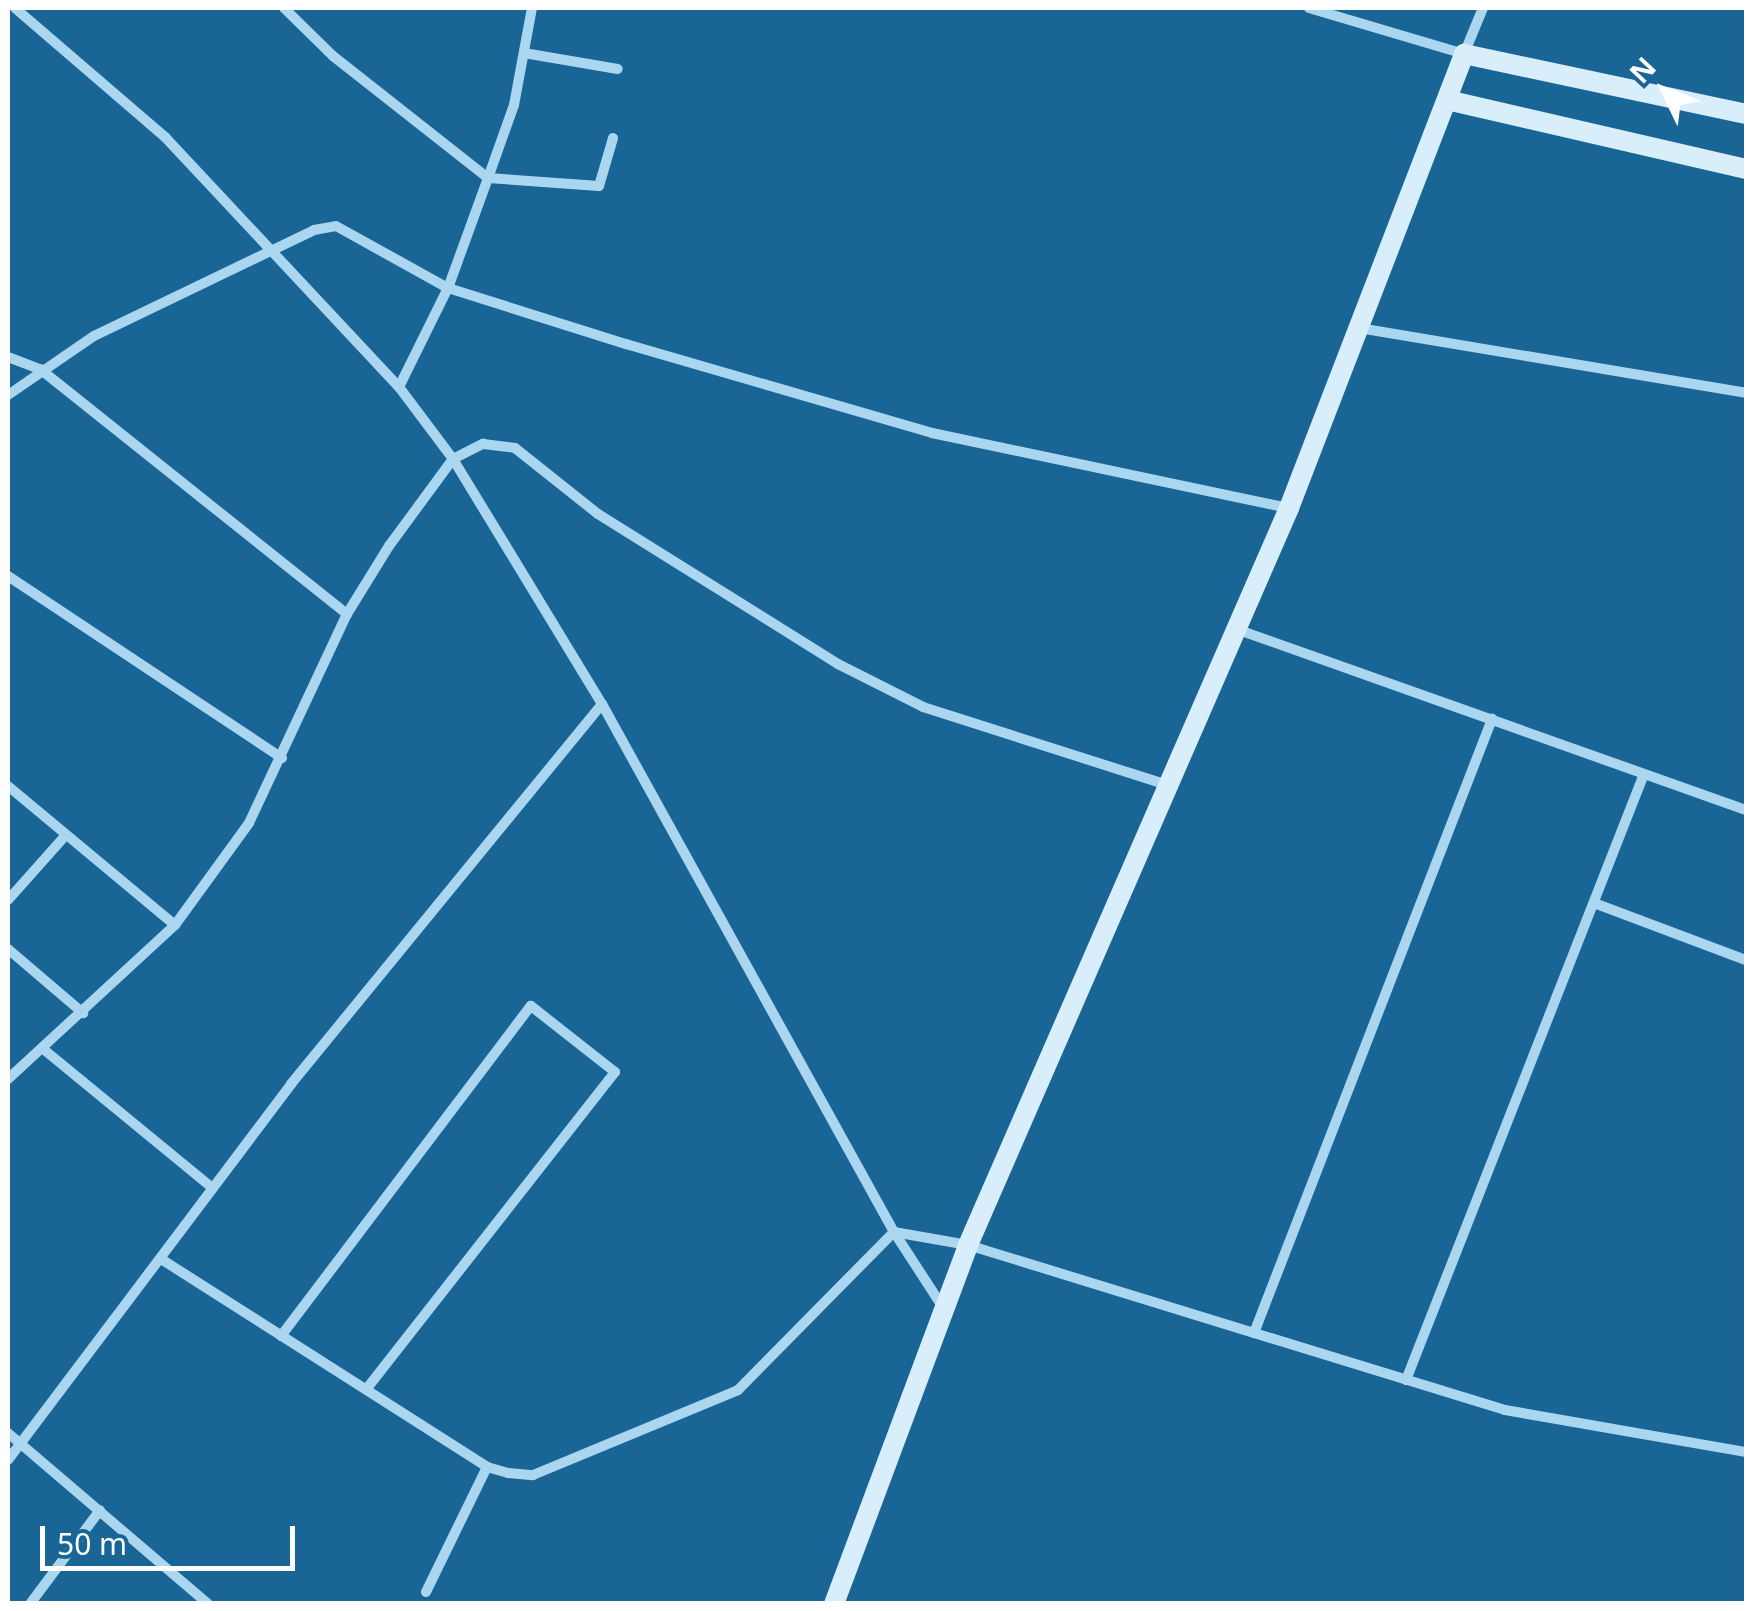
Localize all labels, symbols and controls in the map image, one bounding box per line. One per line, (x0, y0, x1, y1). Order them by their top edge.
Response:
north arrow (1614, 40, 1714, 140)
text: N (1620, 48, 1664, 91)
scale bar (45, 1506, 300, 1568)
text: 50 m (57, 1523, 127, 1564)

